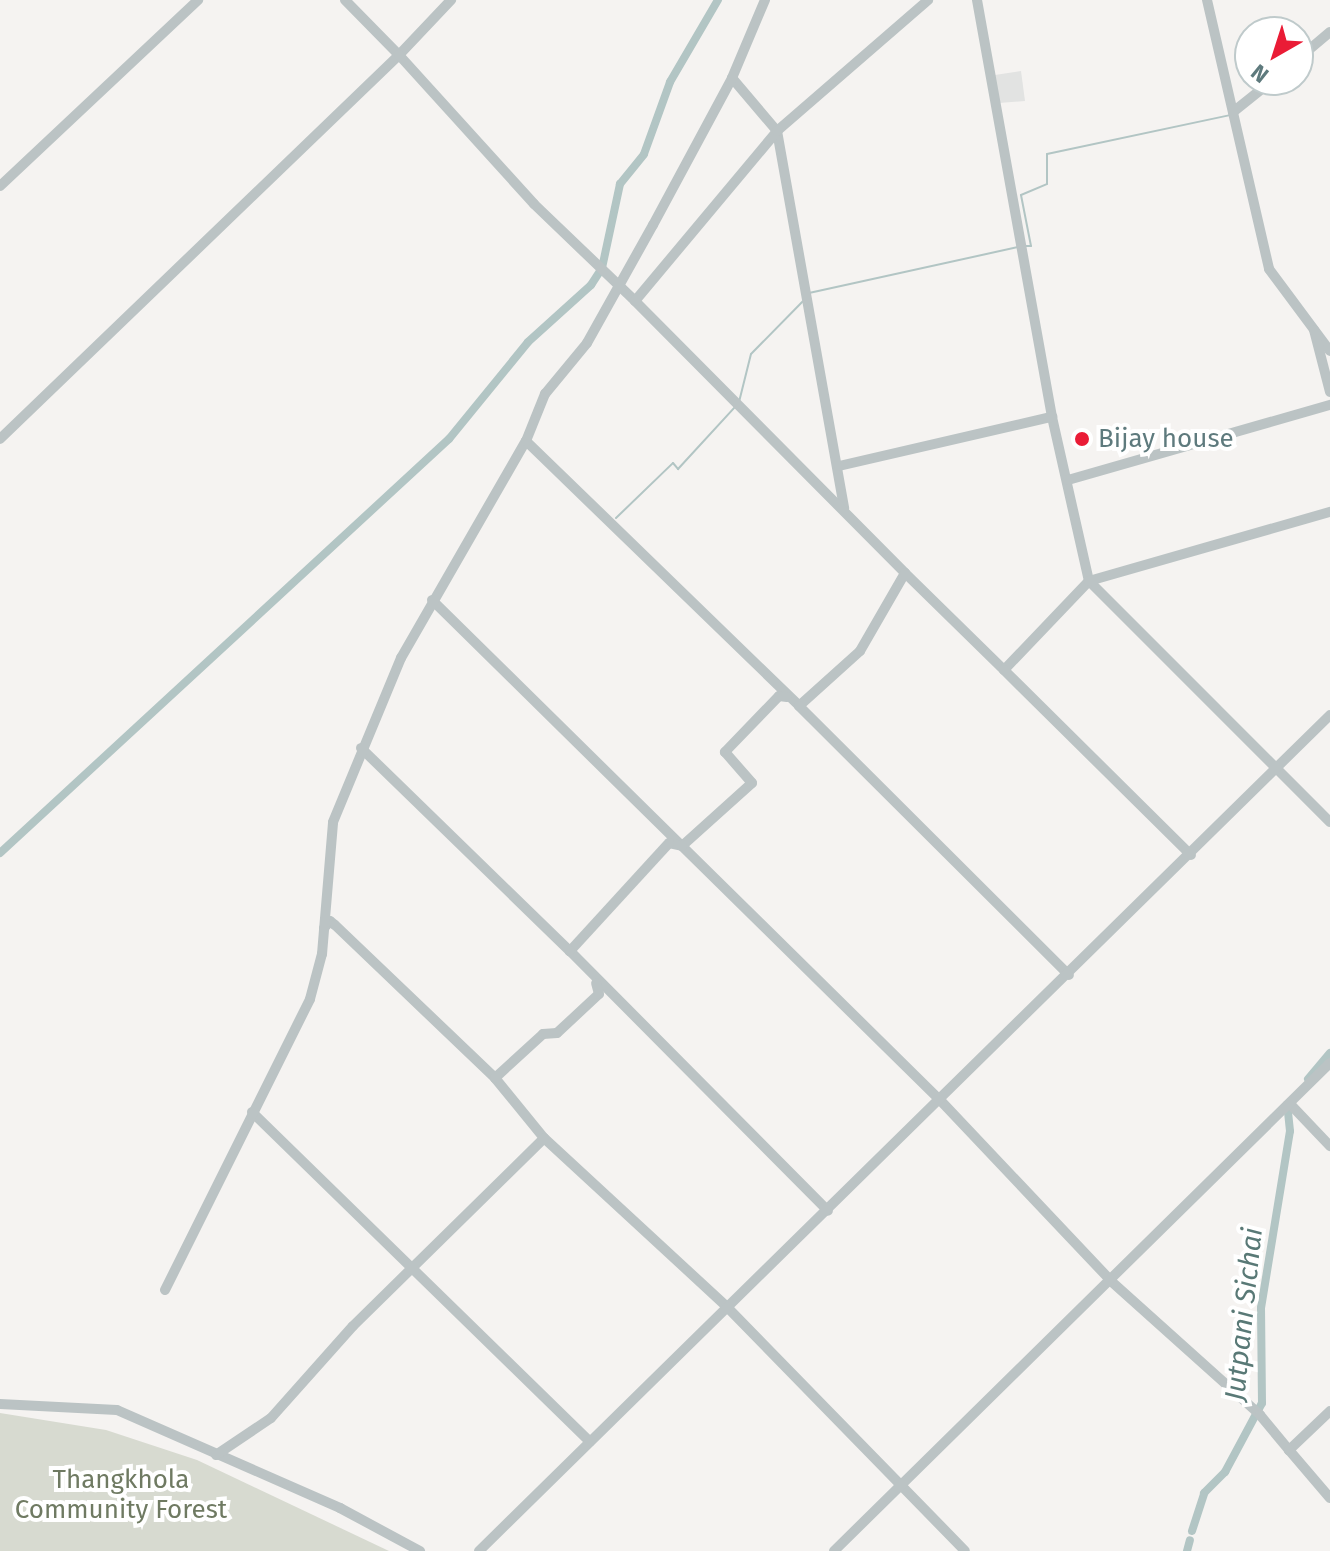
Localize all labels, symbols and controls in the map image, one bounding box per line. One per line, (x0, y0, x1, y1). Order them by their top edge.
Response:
north arrow (1234, 16, 1314, 96)
text: N (1246, 58, 1274, 89)
place label: Bijay house (1098, 423, 1234, 455)
marker: Bijay house (1073, 430, 1091, 448)
water label: Jutpani Sichai (1218, 1226, 1270, 1402)
park label: Thangkhola Community Forest (15, 1464, 227, 1526)

